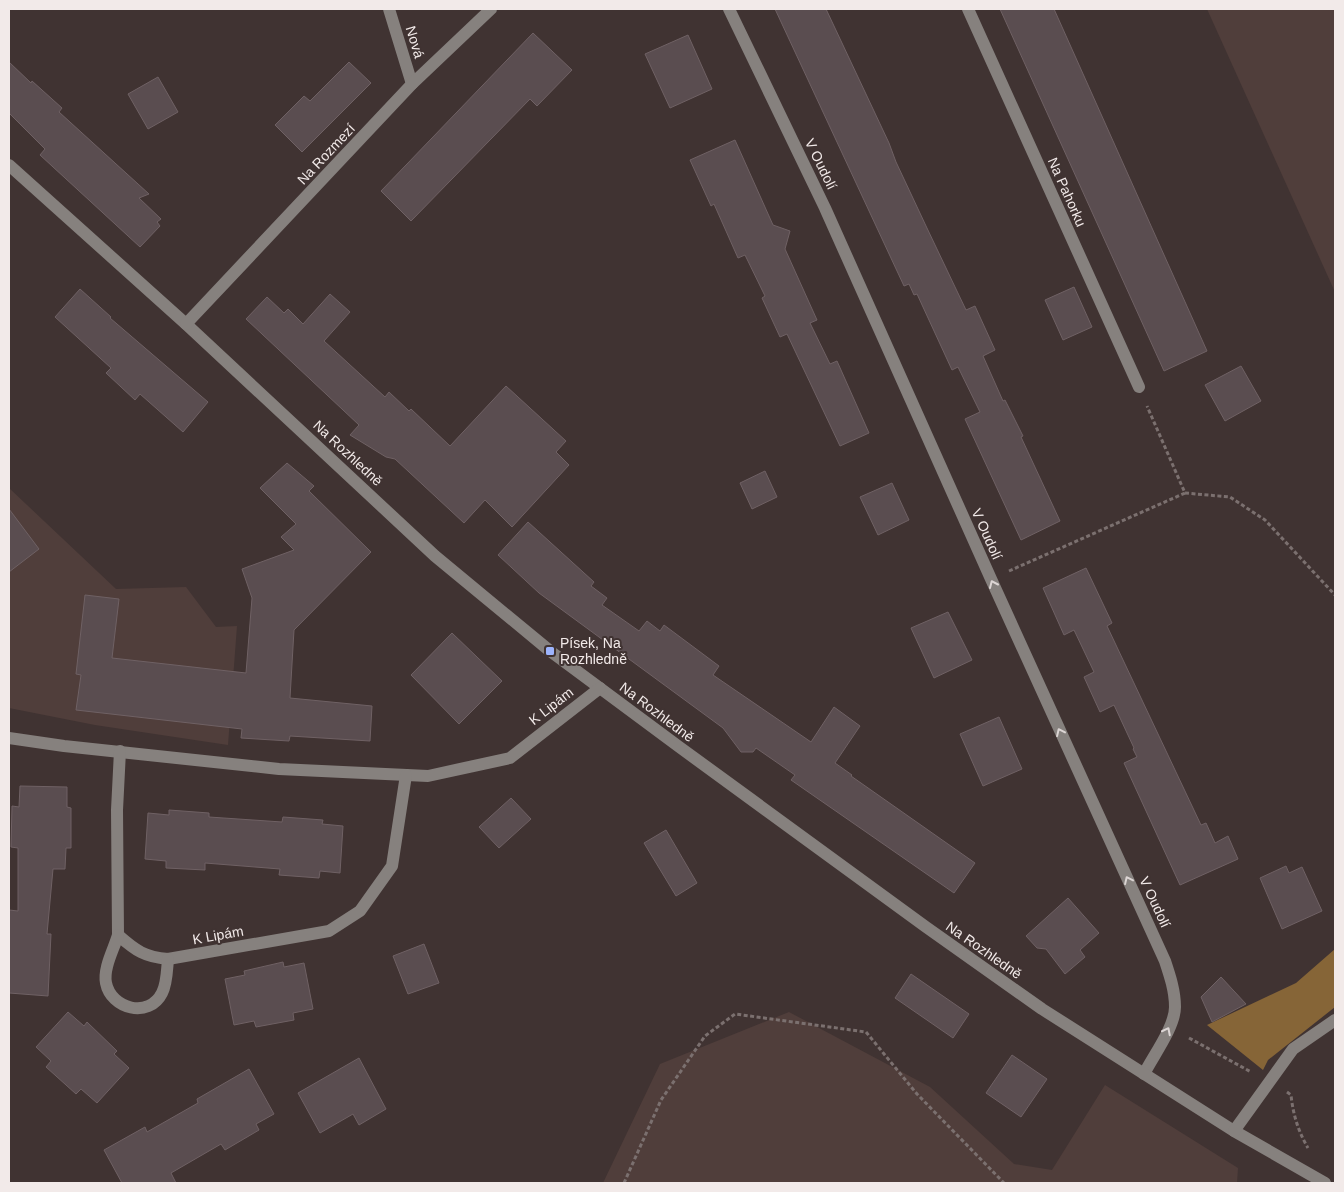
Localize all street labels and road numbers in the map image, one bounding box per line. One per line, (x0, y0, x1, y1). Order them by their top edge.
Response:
street label: Nová (403, 24, 427, 60)
street label: Na Rozmezí (294, 120, 358, 188)
street label: V Oudolí (802, 136, 840, 192)
street label: Na Pahorku (1045, 155, 1089, 229)
street label: Na Rozhledně (310, 417, 386, 489)
street label: V Oudolí (969, 506, 1005, 562)
street label: Na Rozhledně (617, 679, 697, 745)
street label: K Lipám (526, 684, 576, 728)
street label: V Oudolí (1136, 874, 1174, 930)
street label: Na Rozhledně (943, 918, 1025, 982)
street label: K Lipám (191, 923, 245, 947)

